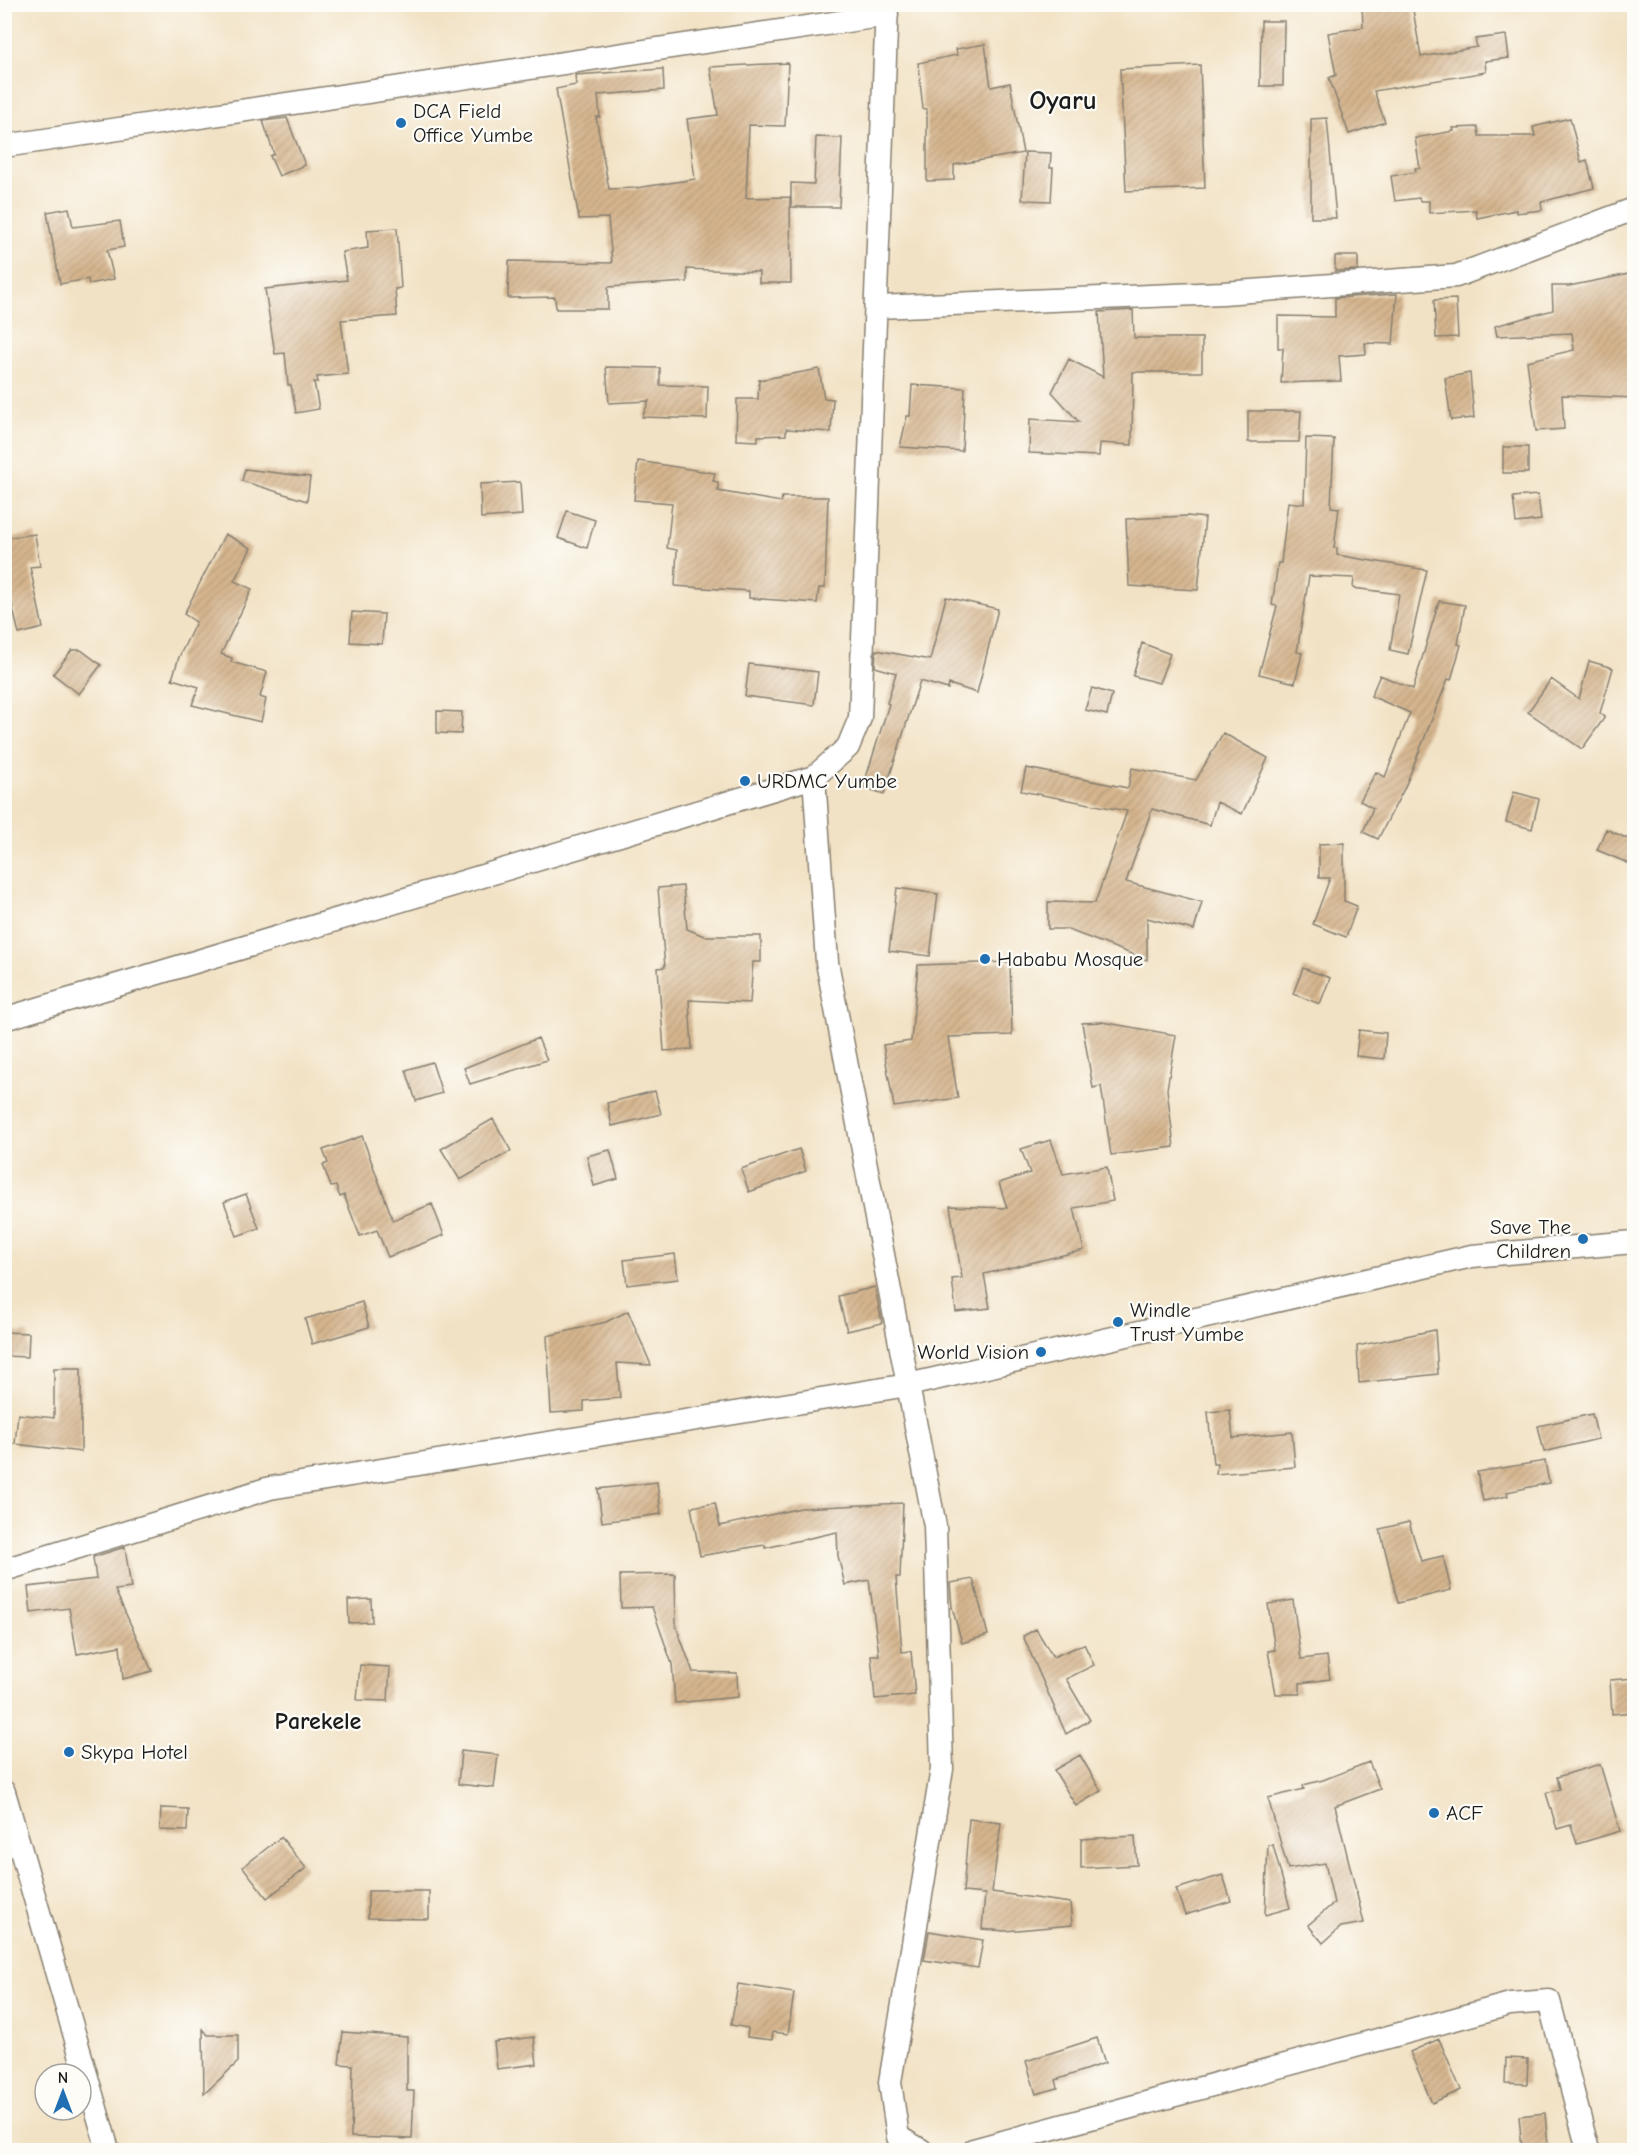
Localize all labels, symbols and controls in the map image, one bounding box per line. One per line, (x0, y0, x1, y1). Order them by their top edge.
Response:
district label: Oyaru (1029, 85, 1097, 116)
place label: DCA Field Office Yumbe (413, 99, 533, 147)
marker: DCA Field Office Yumbe (394, 116, 408, 130)
place label: URDMC Yumbe (757, 769, 897, 793)
marker: URDMC Yumbe (738, 774, 752, 788)
place label: Hababu Mosque (997, 947, 1143, 971)
marker: Hababu Mosque (978, 952, 992, 966)
place label: Save The Children (1490, 1215, 1571, 1263)
marker: Save The Children (1576, 1232, 1590, 1246)
place label: Windle Trust Yumbe (1130, 1298, 1244, 1346)
marker: Windle Trust Yumbe (1111, 1315, 1125, 1329)
place label: World Vision (917, 1340, 1029, 1364)
marker: World Vision (1034, 1345, 1048, 1359)
district label: Parekele (275, 1707, 362, 1735)
place label: Skypa Hotel (81, 1740, 188, 1764)
marker: Skypa Hotel (62, 1745, 76, 1759)
place label: ACF (1446, 1801, 1483, 1825)
marker: ACF (1427, 1806, 1441, 1820)
north arrow (33, 2062, 93, 2122)
text: N (58, 2069, 68, 2087)

